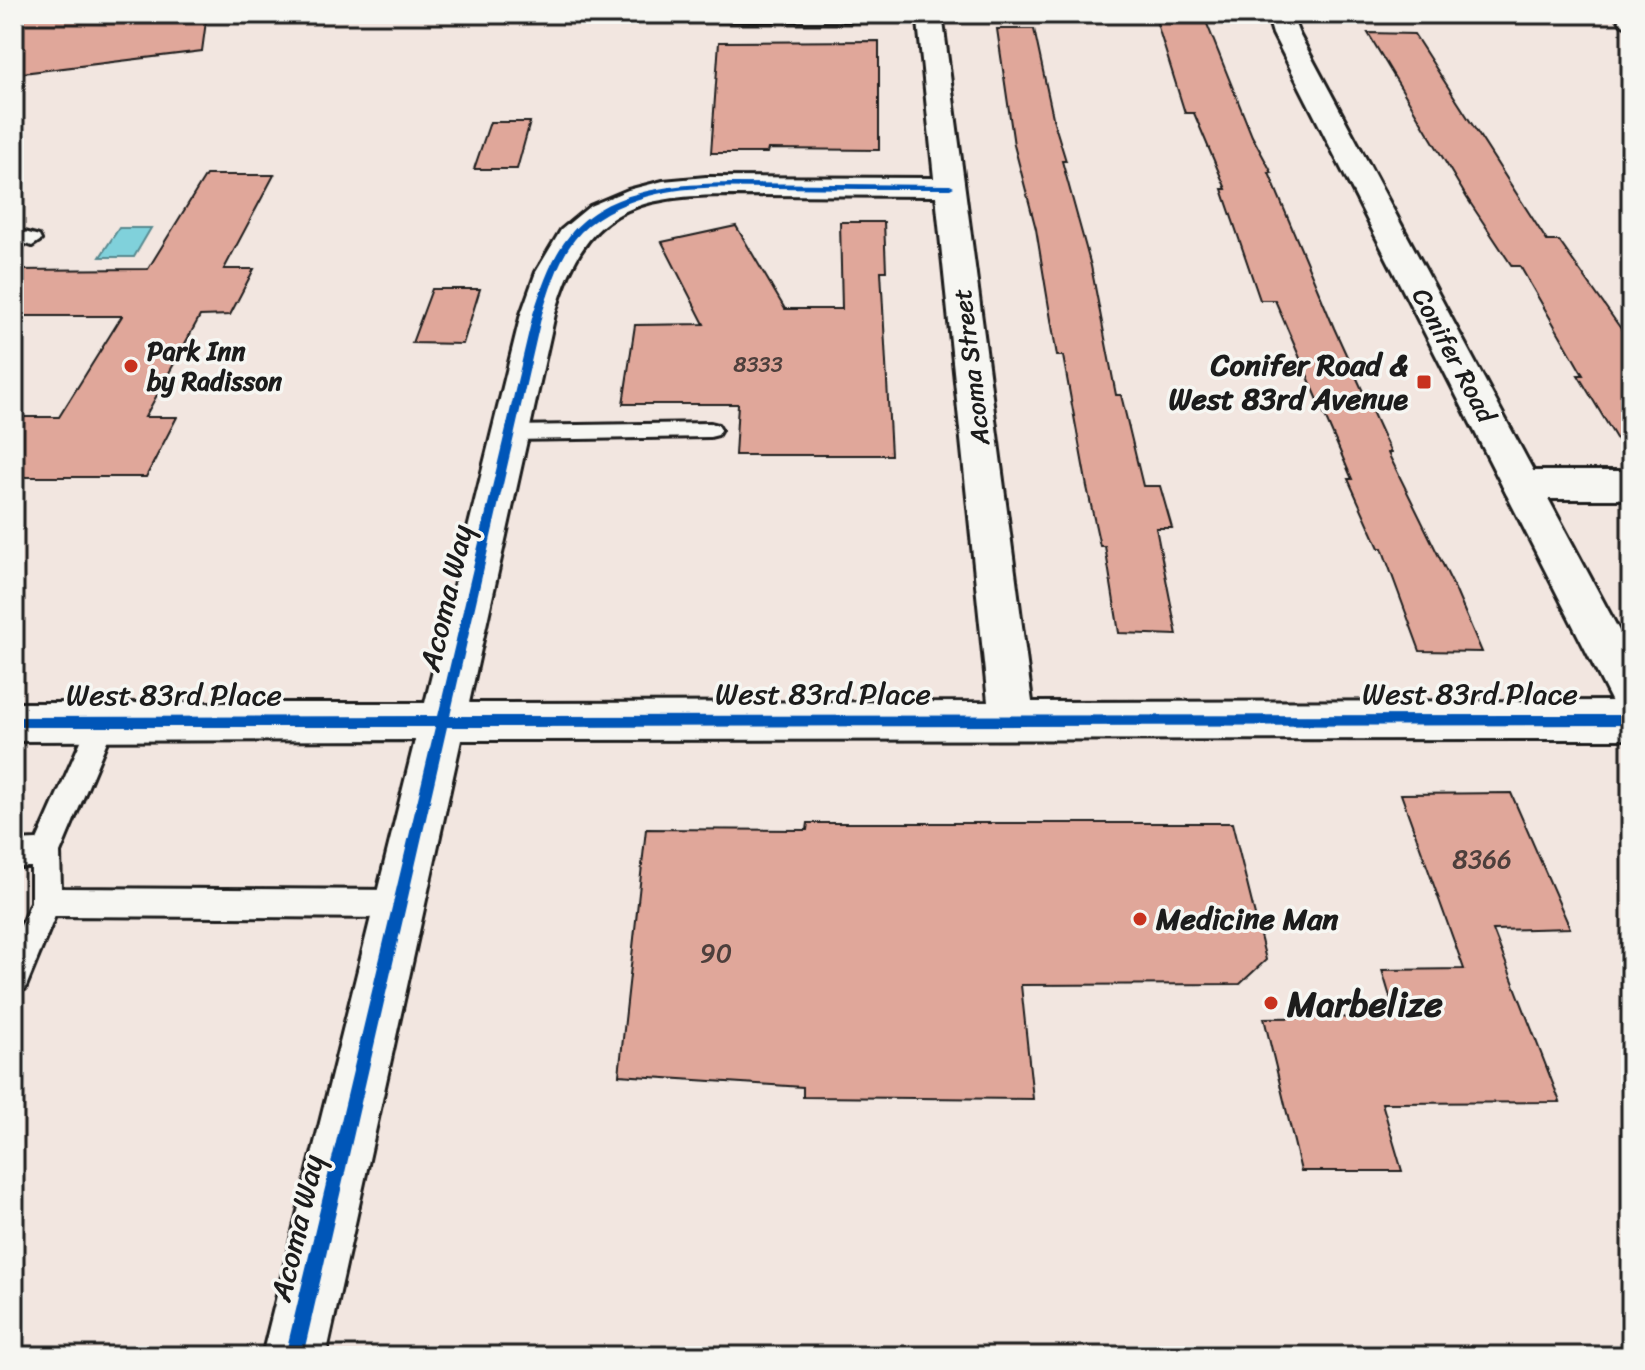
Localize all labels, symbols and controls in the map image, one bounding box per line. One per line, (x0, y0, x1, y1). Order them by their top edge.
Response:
street label: Conifer Road (1399, 279, 1510, 433)
street label: Acoma Street (939, 286, 1004, 449)
place label: Park Inn by Radisson (146, 328, 283, 404)
place label: Conifer Road & West 83rd Avenue (1168, 338, 1409, 426)
house number: 8333 (733, 345, 783, 384)
marker: Park Inn by Radisson (122, 357, 140, 375)
marker: Conifer Road & West 83rd Avenue (1415, 373, 1433, 391)
street label: Acoma Way (403, 519, 489, 678)
street label: West 83rd Place (715, 667, 931, 721)
street label: West 83rd Place (1362, 667, 1578, 721)
street label: West 83rd Place (66, 668, 282, 722)
house number: 8366 (1452, 836, 1512, 882)
place label: Medicine Man (1155, 892, 1339, 946)
marker: Medicine Man (1131, 910, 1149, 928)
house number: 90 (700, 930, 732, 976)
place label: Marbelize (1286, 972, 1443, 1036)
marker: Marbelize (1262, 994, 1280, 1012)
street label: Acoma Way (254, 1149, 340, 1308)

